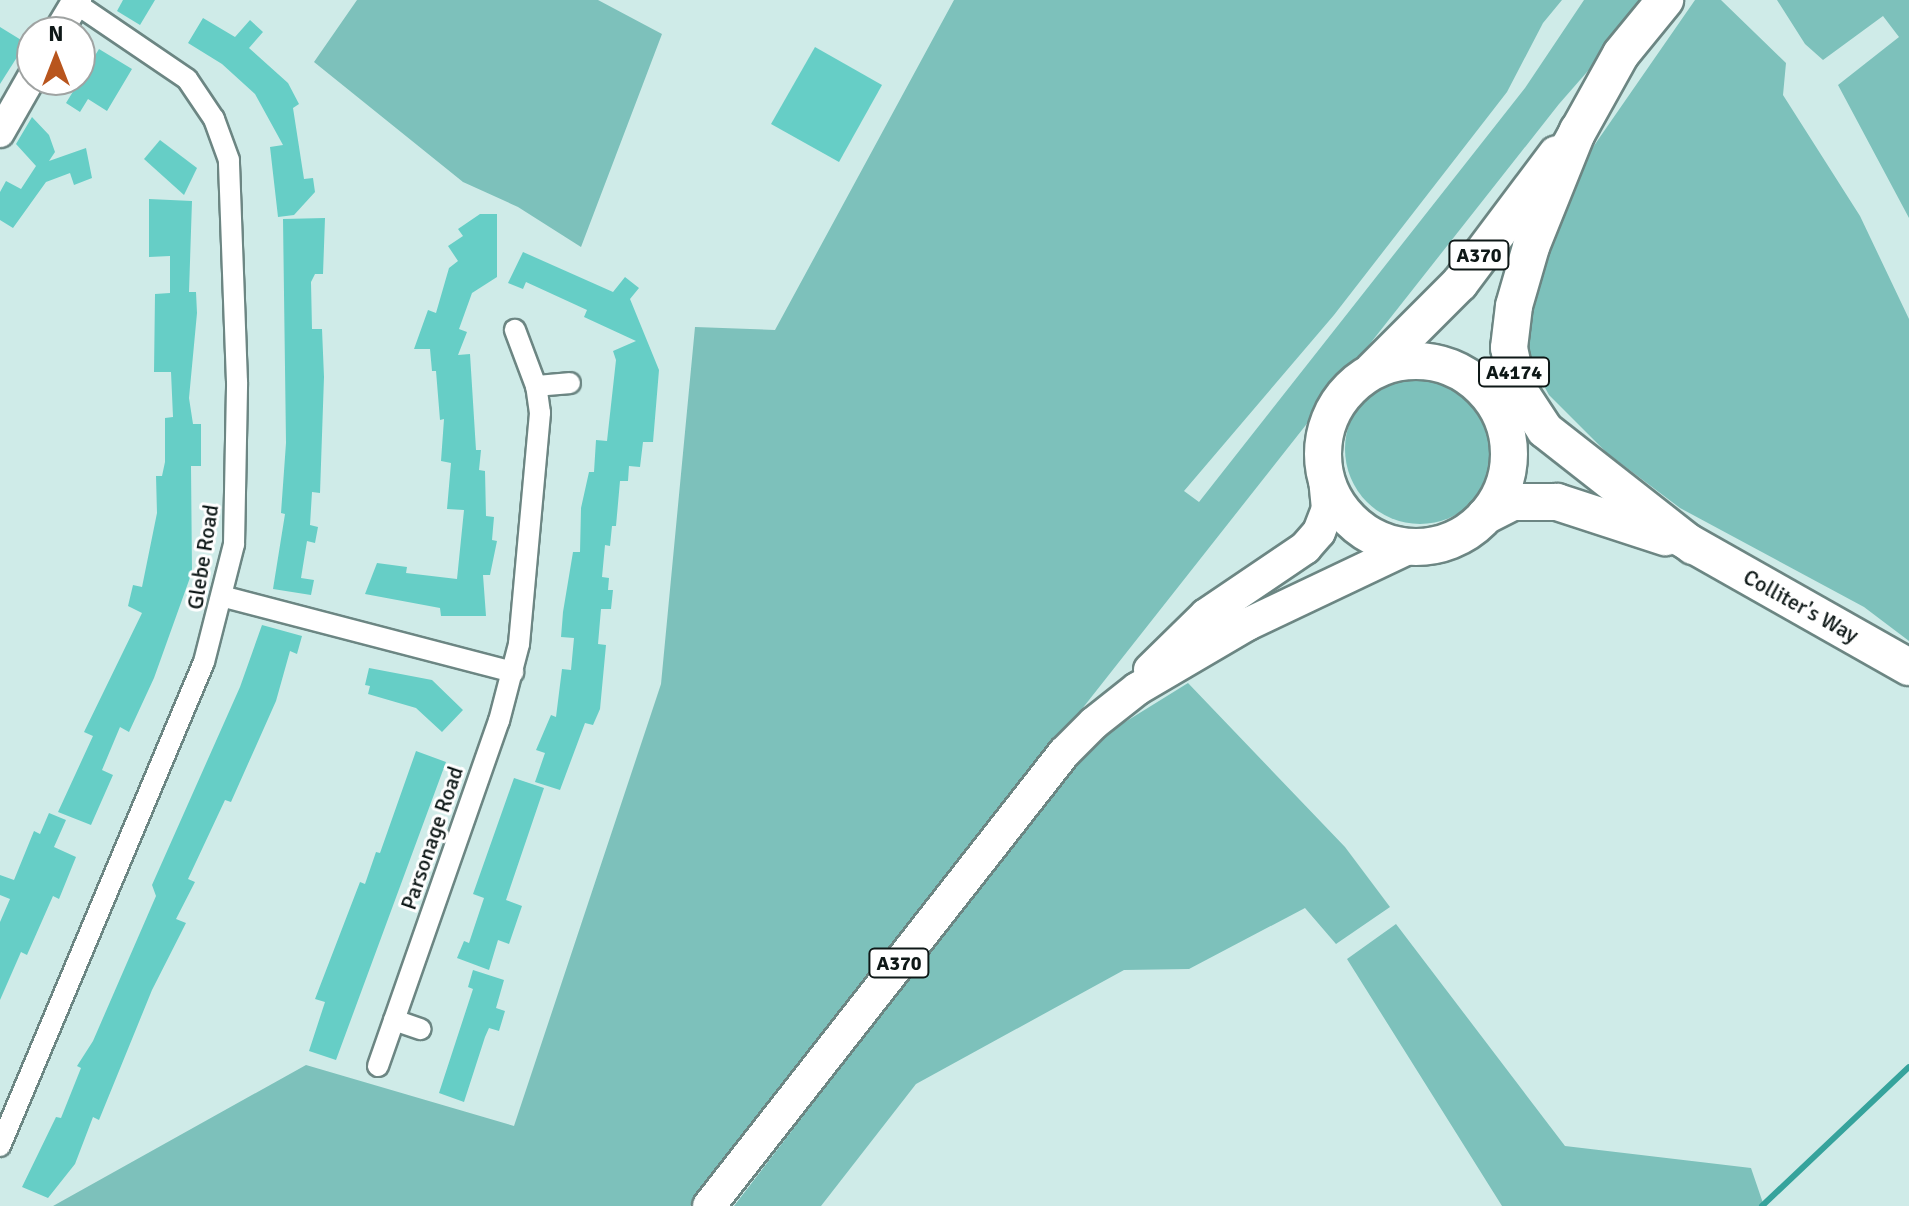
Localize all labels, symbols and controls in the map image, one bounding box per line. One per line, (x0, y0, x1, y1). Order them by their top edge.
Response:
north arrow (16, 16, 96, 96)
text: N (48, 20, 64, 47)
road number: A370 (1447, 239, 1511, 271)
road number: A4174 (1478, 356, 1550, 388)
street label: Glebe Road (182, 503, 224, 611)
street label: Colliter's Way (1739, 564, 1863, 648)
street label: Parsonage Road (395, 763, 469, 913)
road number: A370 (867, 947, 931, 979)

